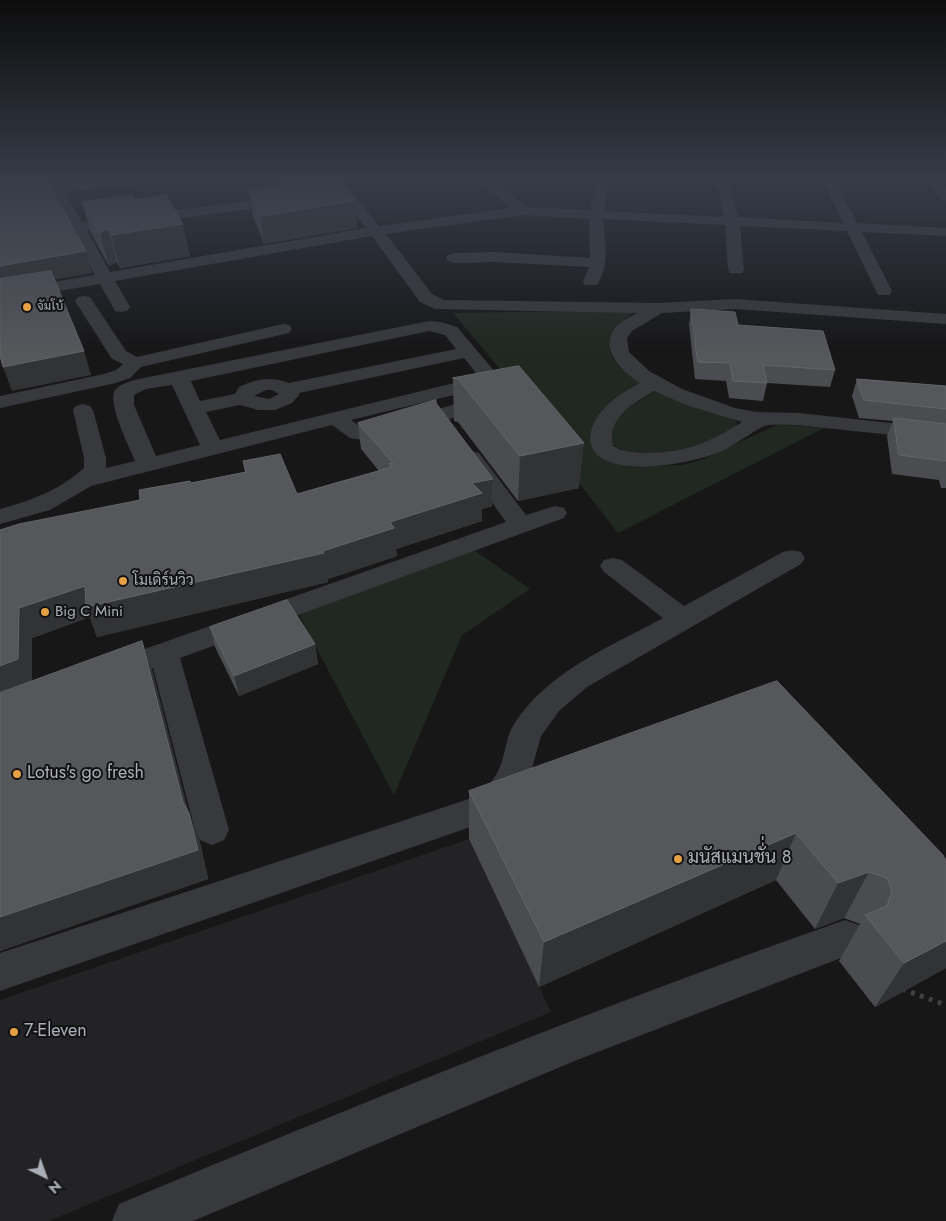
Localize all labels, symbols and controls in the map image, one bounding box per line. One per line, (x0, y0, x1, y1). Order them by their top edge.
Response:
place label: จัมโบ้ (37, 300, 63, 314)
marker: จัมโบ้ (21, 301, 33, 313)
place label: โมเดิร์นวิว (133, 572, 194, 590)
marker: โมเดิร์นวิว (117, 575, 129, 587)
place label: Big C Mini (55, 603, 123, 621)
marker: Big C Mini (39, 606, 51, 618)
place label: Lotus's go fresh (27, 763, 144, 785)
marker: Lotus's go fresh (11, 768, 23, 780)
place label: มนัสแมนชั่่น 8 (688, 848, 791, 870)
marker: มนัสแมนชั่่น 8 (672, 853, 684, 865)
place label: 7-Eleven (24, 1021, 87, 1043)
marker: 7-Eleven (8, 1026, 20, 1038)
north arrow (20, 1151, 70, 1201)
text: N (44, 1176, 66, 1198)

